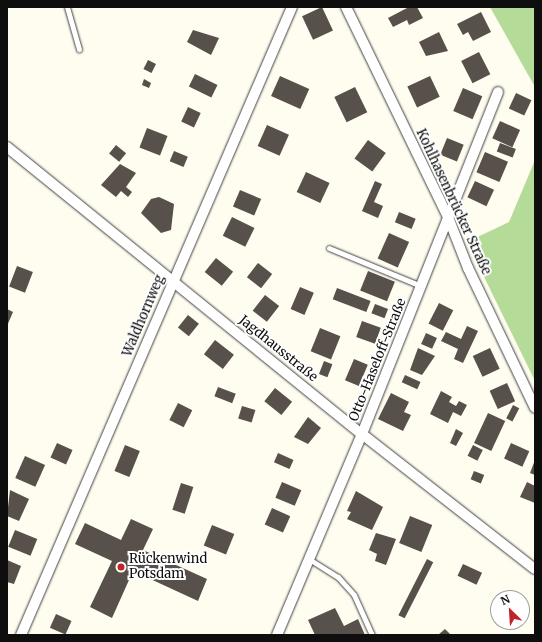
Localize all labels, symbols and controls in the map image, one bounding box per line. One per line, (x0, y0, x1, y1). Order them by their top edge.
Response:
street label: Kohlhasenbrücker Straße (412, 127, 494, 277)
street label: Waldhornweg (120, 273, 168, 359)
street label: Otto-Haseloff-Straße (346, 296, 410, 424)
street label: Jagdhausstraße (236, 313, 320, 385)
place label: Rückenwind Potsdam (129, 552, 207, 583)
marker: Rückenwind Potsdam (116, 562, 126, 572)
north arrow (490, 590, 530, 630)
text: N (498, 592, 512, 608)

